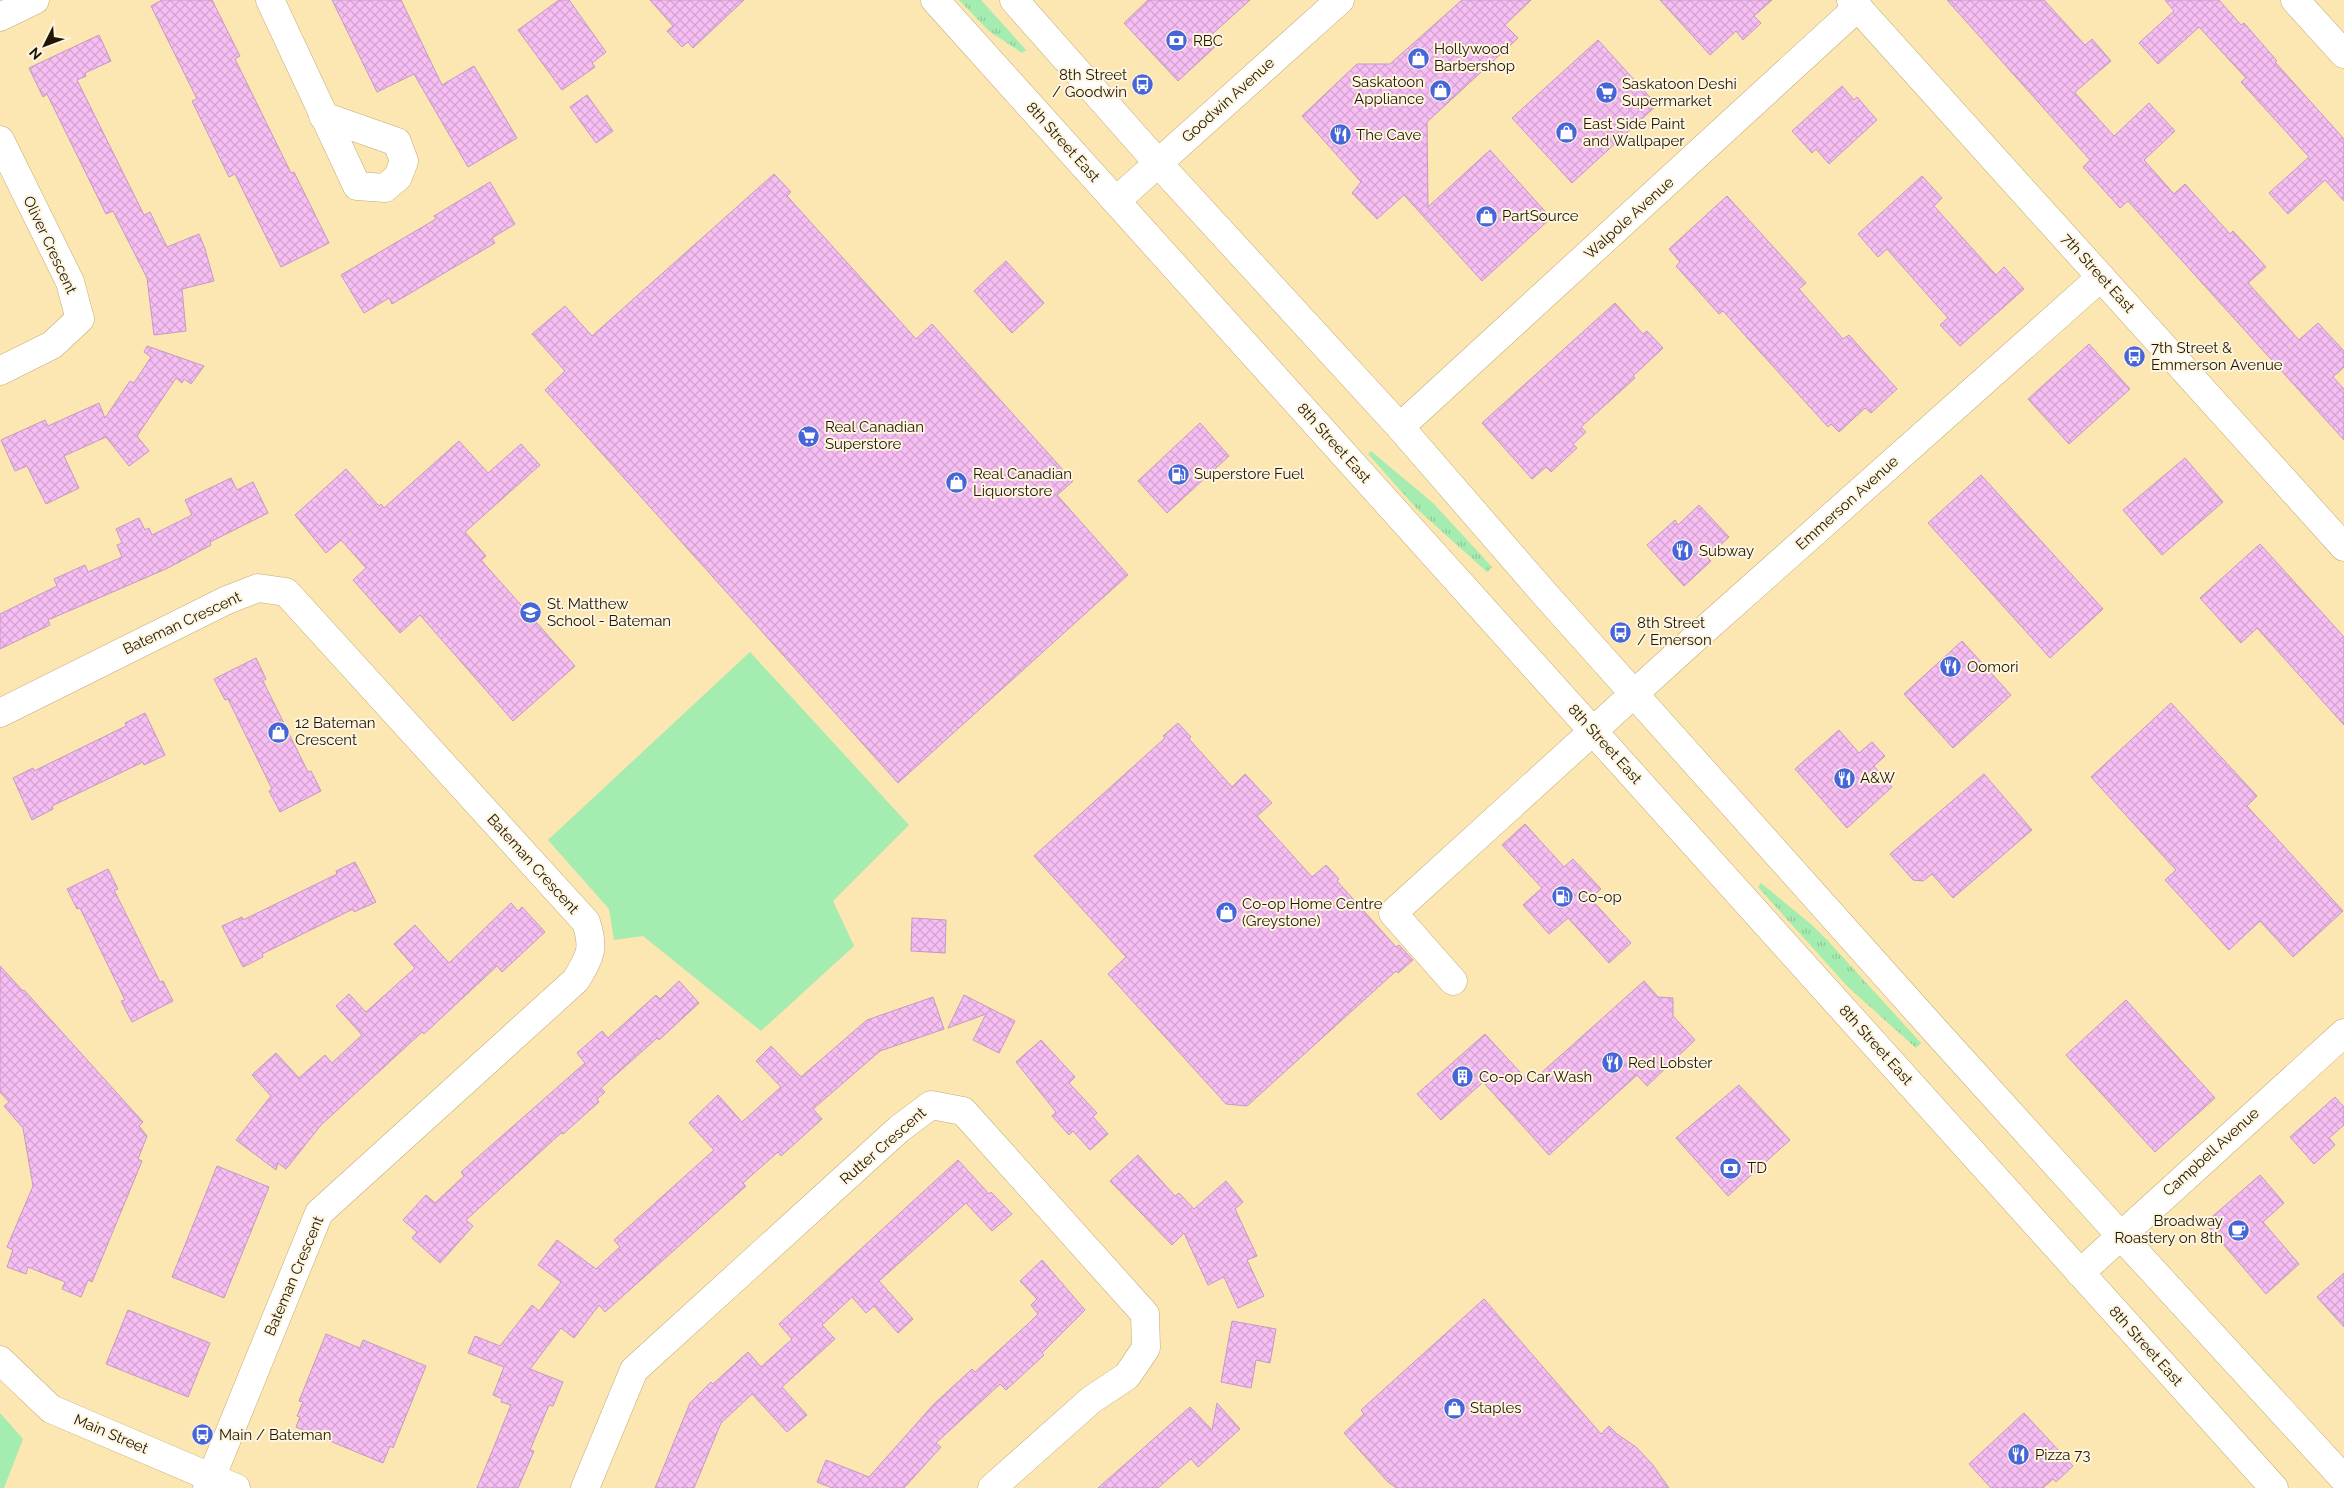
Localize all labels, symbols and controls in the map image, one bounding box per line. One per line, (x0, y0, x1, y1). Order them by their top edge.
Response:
north arrow (20, 20, 70, 70)
bank icon: RBC (1165, 29, 1189, 53)
place label: RBC (1193, 32, 1223, 50)
place label: Hollywood Barbershop (1434, 40, 1515, 75)
text: N (26, 44, 45, 63)
shop icon: Hollywood Barbershop (1406, 46, 1430, 70)
street label: Goodwin Avenue (1178, 54, 1278, 146)
place label: 8th Street / Goodwin (1052, 66, 1127, 101)
bus stop icon: 8th Street / Goodwin (1131, 72, 1155, 96)
place label: Saskatoon Appliance (1352, 73, 1424, 108)
place label: Saskatoon Deshi Supermarket (1622, 75, 1737, 110)
shop icon: Saskatoon Appliance (1428, 79, 1452, 103)
supermarket icon: Saskatoon Deshi Supermarket (1594, 81, 1618, 105)
street label: 8th Street East (1022, 98, 1104, 186)
place label: East Side Paint and Wallpaper (1583, 115, 1685, 150)
shop icon: East Side Paint and Wallpaper (1555, 121, 1579, 145)
restaurant icon: The Cave (1328, 123, 1352, 147)
place label: The Cave (1356, 126, 1421, 144)
street label: Walpole Avenue (1581, 173, 1678, 263)
street label: Oliver Crescent (19, 193, 81, 297)
shop icon: PartSource (1474, 204, 1498, 228)
place label: PartSource (1502, 207, 1579, 225)
street label: 7th Street East (2058, 230, 2138, 316)
place label: 7th Street & Emmerson Avenue (2151, 339, 2283, 374)
bus stop icon: 7th Street & Emmerson Avenue (2123, 345, 2147, 369)
street label: 8th Street East (1293, 399, 1375, 487)
place label: Real Canadian Superstore (825, 418, 924, 453)
supermarket icon: Real Canadian Superstore (797, 424, 821, 448)
street label: Emmerson Avenue (1792, 452, 1902, 554)
fuel station icon: Superstore Fuel (1166, 462, 1190, 486)
place label: Real Canadian Liquorstore (973, 465, 1072, 500)
place label: Superstore Fuel (1194, 465, 1305, 483)
shop icon: Real Canadian Liquorstore (945, 471, 969, 495)
restaurant icon: Subway (1671, 539, 1695, 563)
place label: Subway (1699, 542, 1754, 560)
street label: Bateman Crescent (120, 588, 244, 658)
place label: St. Matthew School - Bateman (547, 595, 671, 630)
school or university icon: St. Matthew School - Bateman (519, 601, 543, 625)
place label: 8th Street / Emerson (1637, 614, 1712, 649)
bus stop icon: 8th Street / Emerson (1609, 620, 1633, 644)
restaurant icon: Oomori (1939, 655, 1963, 679)
place label: Oomori (1967, 658, 2018, 676)
street label: 8th Street East (1564, 700, 1646, 788)
place label: 12 Bateman Crescent (295, 714, 376, 749)
shop icon: 12 Bateman Crescent (267, 720, 291, 744)
restaurant icon: A&W (1832, 766, 1856, 790)
place label: A&W (1860, 769, 1895, 787)
street label: Bateman Crescent (483, 810, 583, 918)
fuel station icon: Co-op (1550, 885, 1574, 909)
place label: Co-op (1578, 888, 1622, 906)
place label: Co-op Home Centre (Greystone) (1242, 895, 1383, 930)
shop icon: Co-op Home Centre (Greystone) (1214, 901, 1238, 925)
street label: 8th Street East (1835, 1001, 1917, 1089)
restaurant icon: Red Lobster (1600, 1051, 1624, 1075)
place label: Red Lobster (1628, 1054, 1713, 1072)
building icon: Co-op Car Wash (1451, 1065, 1475, 1089)
place label: Co-op Car Wash (1479, 1068, 1592, 1086)
street label: Rutter Crescent (836, 1104, 930, 1188)
street label: Campbell Avenue (2159, 1104, 2263, 1200)
bank icon: TD (1719, 1156, 1743, 1180)
place label: TD (1747, 1159, 1767, 1177)
place label: Broadway Roastery on 8th (2114, 1212, 2223, 1247)
street label: Bateman Crescent (261, 1213, 327, 1339)
cafe icon: Broadway Roastery on 8th (2227, 1218, 2251, 1242)
street label: 8th Street East (2105, 1302, 2187, 1390)
shop icon: Staples (1442, 1396, 1466, 1420)
place label: Staples (1470, 1399, 1522, 1417)
street label: Main Street (71, 1410, 151, 1458)
bus stop icon: Main / Bateman (191, 1423, 215, 1447)
place label: Main / Bateman (219, 1426, 332, 1444)
restaurant icon: Pizza 73 (2007, 1443, 2031, 1467)
place label: Pizza 73 (2035, 1446, 2090, 1464)

